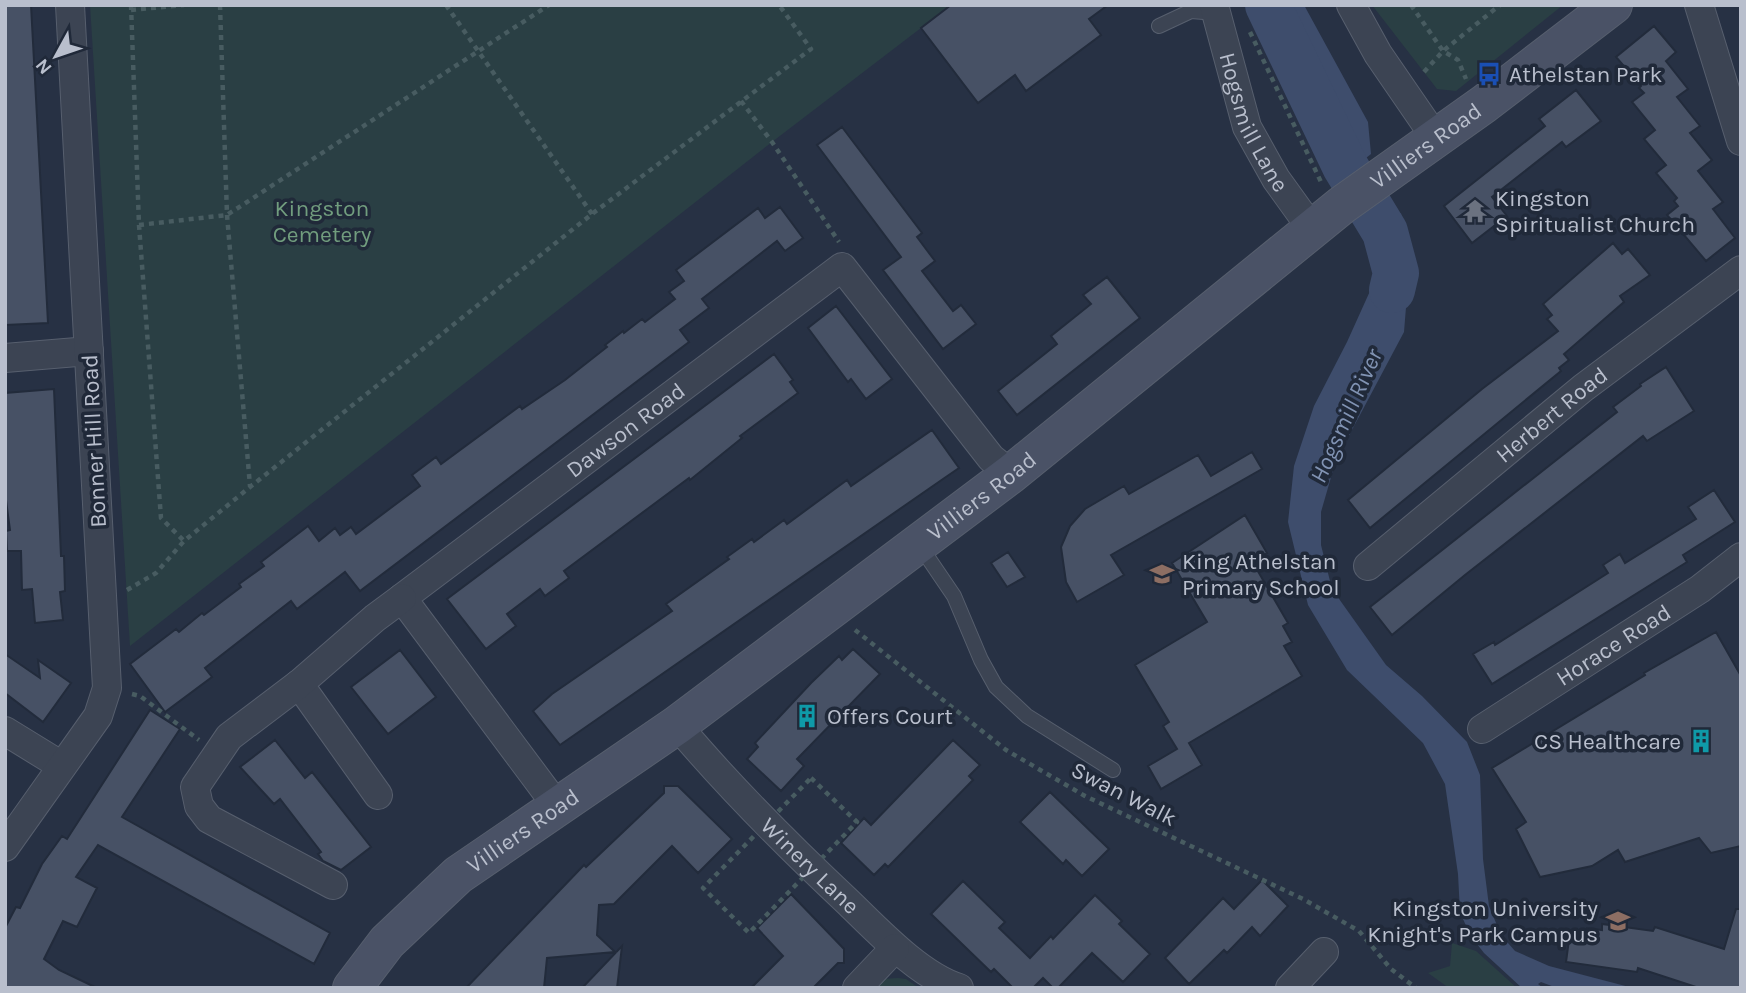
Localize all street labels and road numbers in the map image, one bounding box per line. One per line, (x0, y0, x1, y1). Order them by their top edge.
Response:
street label: Hogsmill Lane (1214, 49, 1294, 197)
street label: Villiers Road (1365, 97, 1487, 194)
street label: Bonner Hill Road (76, 354, 112, 528)
street label: Herbert Road (1490, 361, 1613, 468)
street label: Dawson Road (561, 377, 690, 483)
street label: Villiers Road (922, 446, 1042, 546)
street label: Horace Road (1551, 598, 1676, 691)
street label: Swan Walk (1067, 756, 1181, 832)
street label: Villiers Road (461, 783, 584, 879)
street label: Winery Lane (755, 812, 865, 919)

